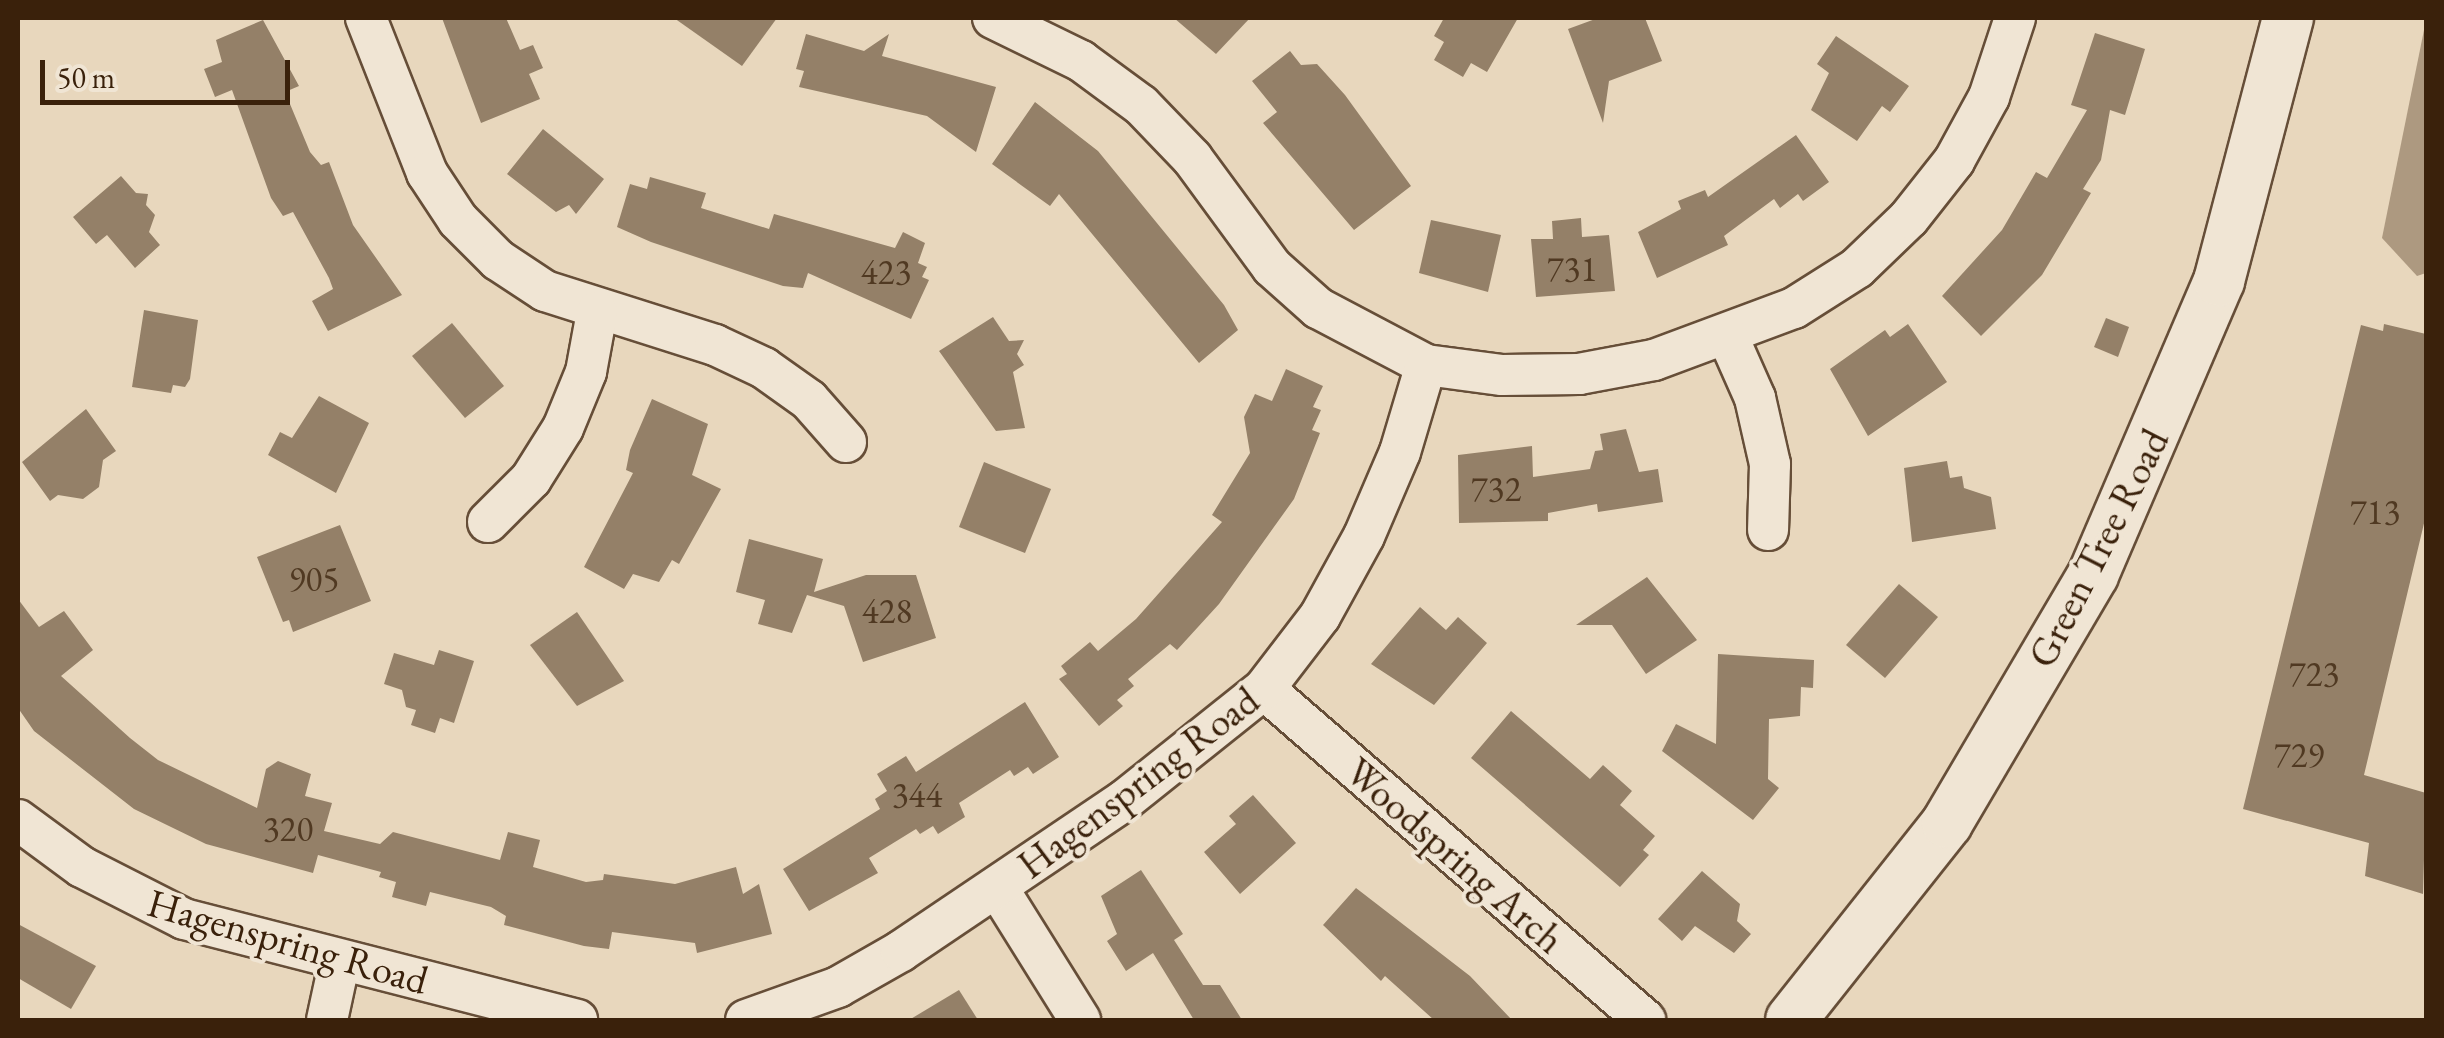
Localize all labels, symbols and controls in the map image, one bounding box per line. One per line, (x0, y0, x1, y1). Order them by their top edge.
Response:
scale bar (45, 40, 295, 102)
text: 50 m (57, 58, 115, 97)
house number: 731 (1547, 248, 1597, 290)
house number: 423 (861, 251, 911, 293)
street label: Green Tree Road (2017, 421, 2179, 675)
house number: 732 (1471, 468, 1521, 510)
house number: 713 (2350, 491, 2400, 533)
house number: 905 (289, 558, 339, 600)
house number: 428 (862, 590, 912, 632)
house number: 723 (2289, 653, 2339, 695)
street label: Hagenspring Road (1008, 676, 1268, 888)
house number: 729 (2274, 734, 2324, 776)
street label: Woodspring Arch (1336, 747, 1574, 963)
house number: 344 (892, 774, 942, 816)
house number: 320 (263, 808, 313, 850)
street label: Hagenspring Road (142, 878, 434, 1004)

